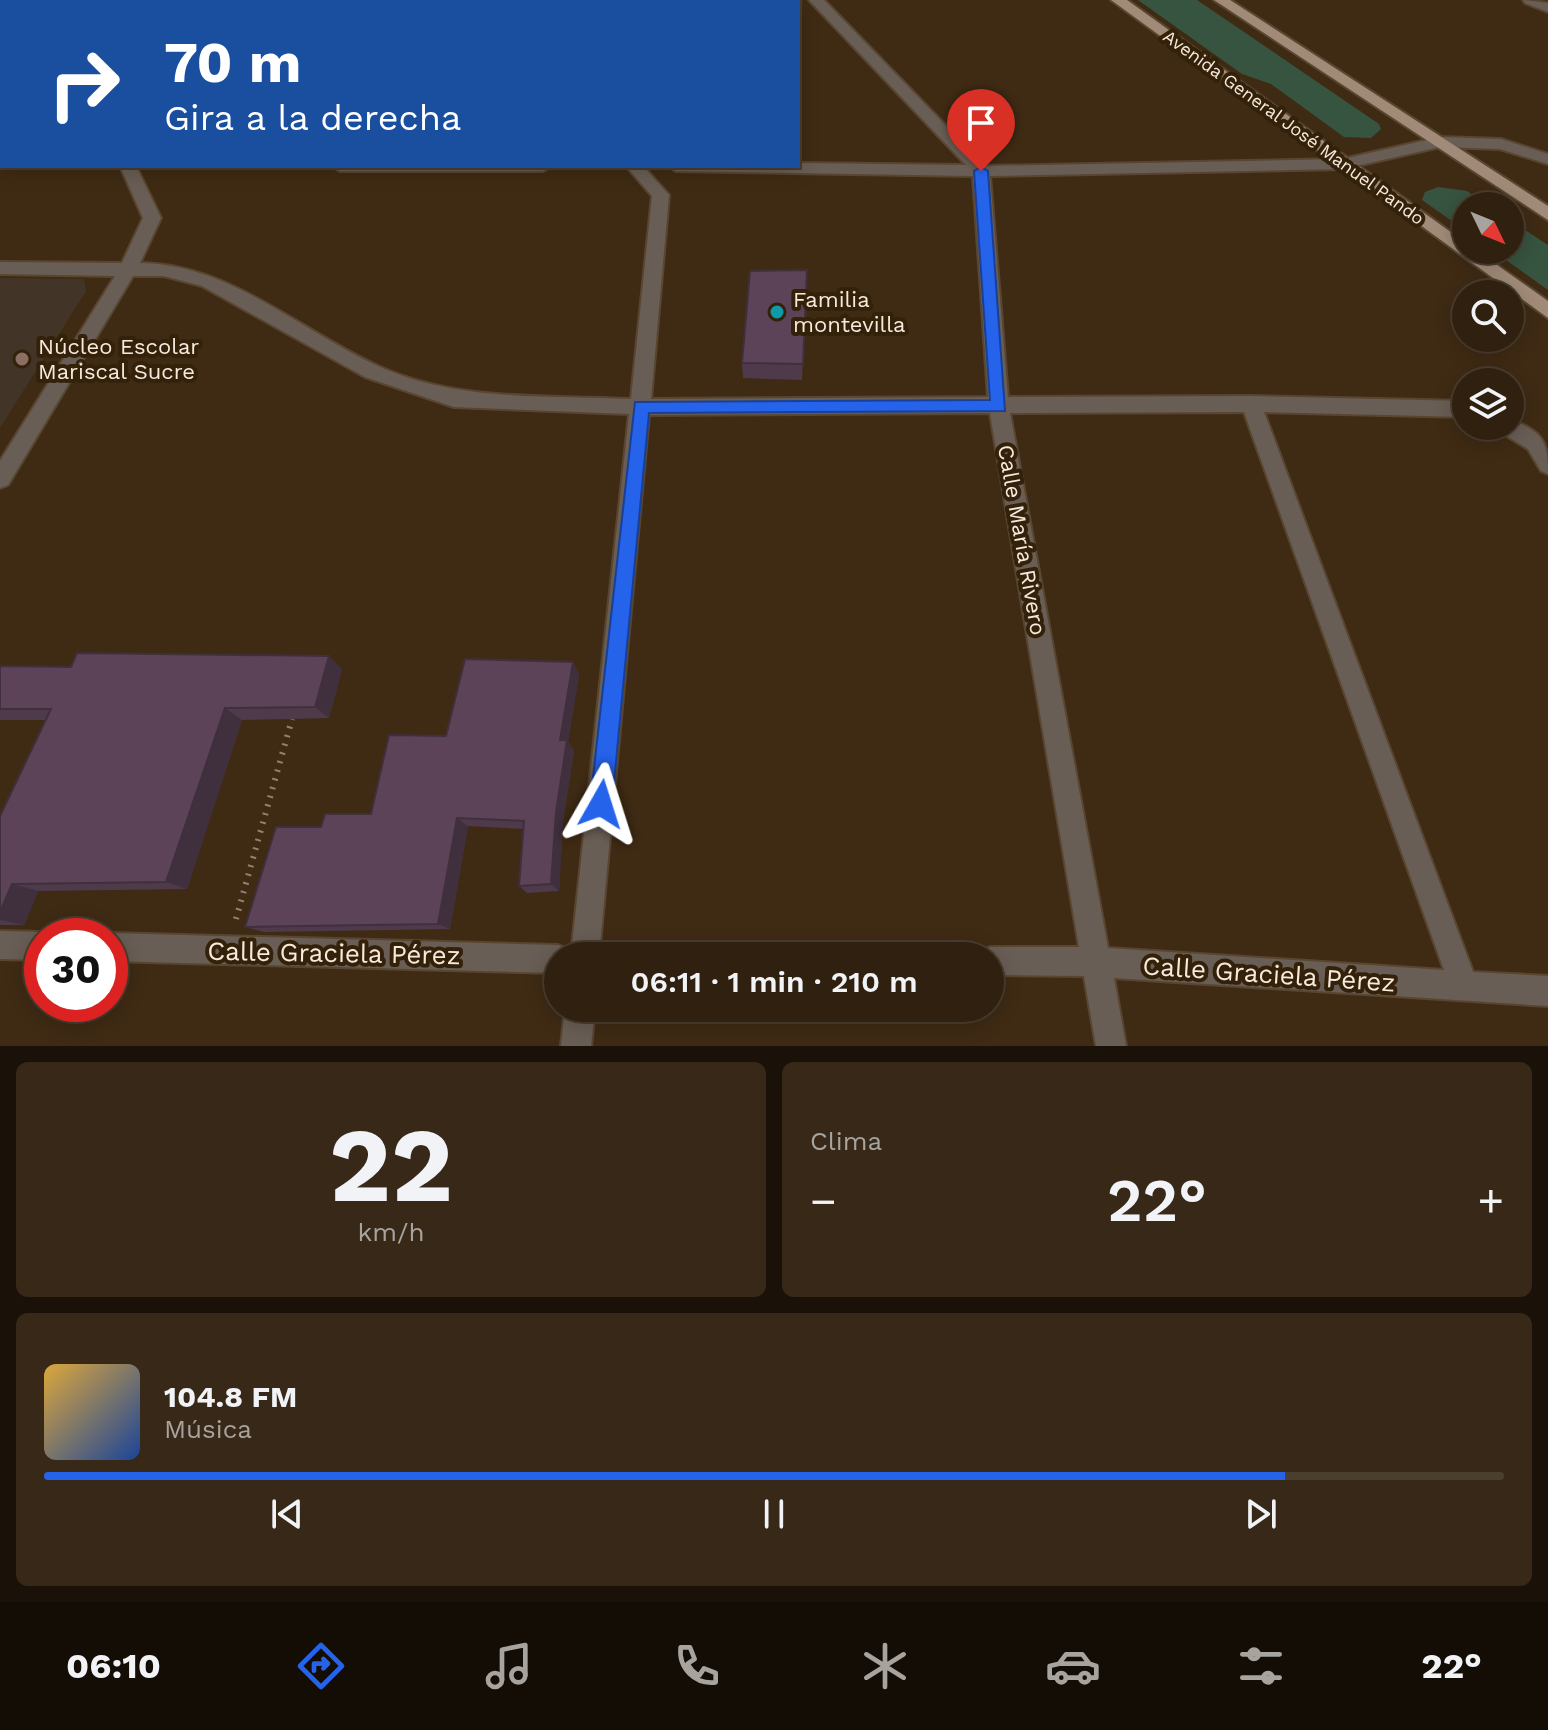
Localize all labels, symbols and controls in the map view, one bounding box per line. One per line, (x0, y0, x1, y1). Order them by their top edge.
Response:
street label: Avenida General José Manuel Pando (1159, 25, 1429, 229)
text: 70 m (164, 30, 301, 96)
icon: right (32, 32, 136, 136)
pin (947, 89, 1015, 171)
text: Gira a la derecha (164, 97, 461, 139)
icon: arrive (959, 101, 1003, 145)
north arrow (1452, 192, 1524, 264)
map controls (1452, 192, 1524, 440)
button: search (1452, 280, 1524, 352)
place label: Familia montevilla (793, 287, 905, 337)
marker: Familia montevilla (768, 303, 786, 321)
place label: Núcleo Escolar Mariscal Sucre (38, 334, 199, 384)
marker: Núcleo Escolar Mariscal Sucre (13, 350, 31, 368)
button: layers (1452, 368, 1524, 440)
street label: Calle María Rivero (993, 443, 1051, 637)
position arrow (559, 762, 643, 846)
speed limit sign: 30 (24, 918, 128, 1022)
street label: Calle Graciela Pérez (207, 936, 461, 970)
street label: Calle Graciela Pérez (1142, 950, 1396, 998)
text: 06:11 · 1 min · 210 m (631, 964, 918, 999)
text: 22 (329, 1104, 453, 1226)
text: Clima (810, 1126, 882, 1156)
text: 22° (1107, 1165, 1207, 1236)
text: − (810, 1175, 837, 1227)
text: + (1477, 1175, 1504, 1227)
text: km/h (358, 1217, 424, 1247)
text: 104.8 FM (164, 1379, 297, 1414)
text: Música (164, 1414, 252, 1444)
icon: previous (265, 1492, 309, 1536)
icon: pause (752, 1492, 796, 1536)
icon: next (1239, 1492, 1283, 1536)
icon: directions (293, 1638, 349, 1694)
icon: music (481, 1638, 537, 1694)
icon: phone (669, 1638, 725, 1694)
icon: climate (857, 1638, 913, 1694)
icon: car (1045, 1638, 1101, 1694)
icon: filters (1233, 1638, 1289, 1694)
text: 06:10 (66, 1645, 161, 1687)
text: 22° (1421, 1645, 1482, 1687)

